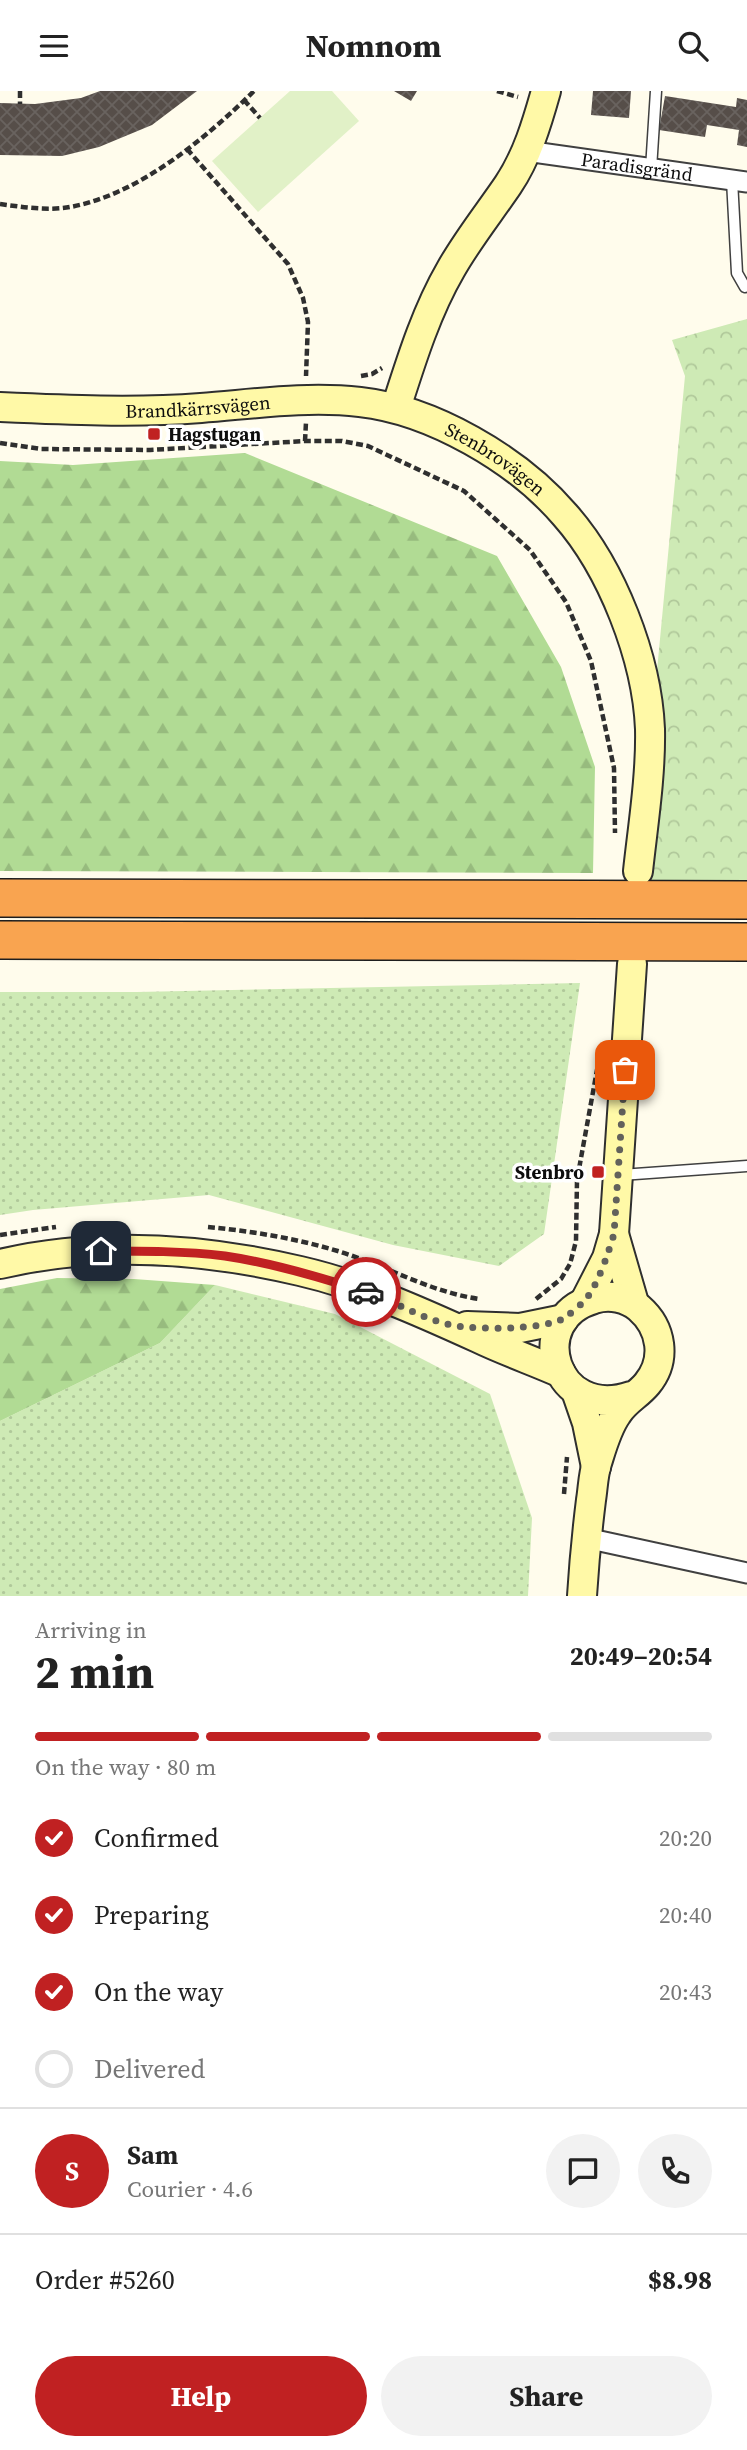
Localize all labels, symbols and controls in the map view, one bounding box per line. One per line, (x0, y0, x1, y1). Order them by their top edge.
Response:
text: Nomnom (306, 24, 441, 68)
icon: menu (35, 27, 73, 65)
icon: search (674, 27, 712, 65)
street label: Paradisgränd (579, 146, 695, 187)
street label: Brandkärrsvägen (125, 389, 271, 424)
street label: Stenbrovägen (441, 416, 551, 501)
place label: Hagstugan (168, 421, 261, 447)
marker: Hagstugan (146, 426, 162, 442)
pin (595, 1040, 655, 1100)
icon: bag (606, 1051, 644, 1089)
place label: Stenbro (515, 1159, 584, 1185)
marker: Stenbro (590, 1164, 606, 1180)
pin (71, 1221, 131, 1281)
icon: home (82, 1232, 120, 1270)
courier (331, 1257, 401, 1327)
icon: car (347, 1273, 385, 1311)
text: Arriving in (35, 1614, 147, 1646)
text: 20:49–20:54 (570, 1638, 712, 1674)
text: 2 min (35, 1640, 154, 1703)
text: On the way · 80 m (35, 1751, 216, 1783)
icon: check (35, 1819, 73, 1857)
text: Confirmed (94, 1820, 219, 1856)
text: 20:20 (659, 1822, 712, 1854)
icon: check (35, 1896, 73, 1934)
text: Preparing (94, 1897, 209, 1933)
text: 20:40 (659, 1899, 712, 1931)
icon: check (35, 1973, 73, 2011)
text: On the way (94, 1974, 223, 2010)
text: 20:43 (659, 1976, 712, 2008)
text: Delivered (94, 2051, 205, 2087)
button: chat (546, 2134, 620, 2208)
button: phone (638, 2134, 712, 2208)
text: Sam (127, 2137, 178, 2173)
text: S (65, 2153, 79, 2189)
text: Courier · 4.6 (127, 2173, 253, 2205)
text: Order #5260 (35, 2262, 175, 2298)
text: $8.98 (648, 2262, 712, 2298)
button: Help (35, 2356, 367, 2436)
button: Share (381, 2356, 712, 2436)

